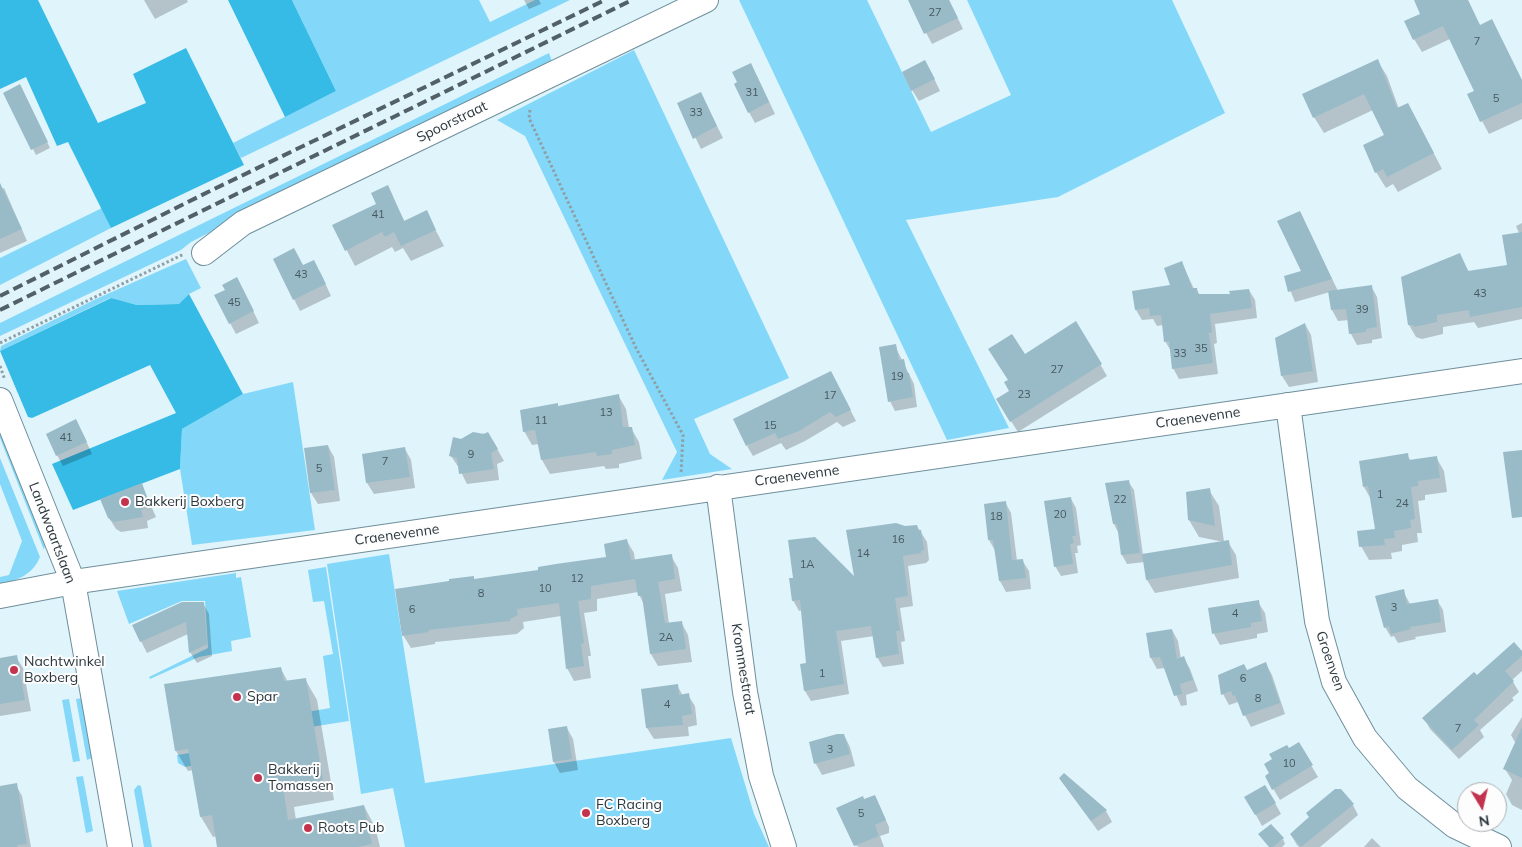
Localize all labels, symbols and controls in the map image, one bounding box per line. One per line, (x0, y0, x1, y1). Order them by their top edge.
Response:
house number: 27 (928, 6, 942, 20)
house number: 7 (1474, 35, 1480, 49)
house number: 31 (745, 86, 759, 100)
house number: 5 (1493, 92, 1499, 106)
street label: Spoorstraat (414, 98, 490, 146)
house number: 33 (689, 106, 703, 120)
house number: 41 (371, 208, 385, 222)
house number: 43 (294, 268, 308, 282)
house number: 43 (1473, 287, 1487, 301)
house number: 45 (227, 296, 241, 310)
house number: 39 (1355, 303, 1369, 317)
house number: 35 (1194, 342, 1208, 356)
house number: 33 (1173, 347, 1187, 361)
house number: 27 (1050, 363, 1064, 377)
house number: 19 (890, 370, 904, 384)
house number: 23 (1017, 388, 1031, 402)
house number: 17 (823, 389, 837, 403)
street label: Craenevenne (1155, 404, 1241, 432)
house number: 13 (599, 406, 613, 420)
house number: 11 (534, 414, 548, 428)
house number: 15 (763, 419, 777, 433)
house number: 41 (59, 431, 73, 445)
house number: 9 (468, 448, 474, 462)
house number: 7 (382, 455, 388, 469)
house number: 5 (316, 462, 322, 476)
street label: Craenevenne (754, 462, 840, 490)
street label: Landwaartslaan (25, 480, 79, 586)
house number: 1 (1377, 488, 1383, 502)
house number: 22 (1113, 493, 1127, 507)
place label: Bakkerij Boxberg (135, 494, 244, 510)
marker: Bakkerij Boxberg (119, 496, 131, 508)
house number: 24 (1395, 497, 1409, 511)
house number: 20 (1053, 508, 1067, 522)
house number: 18 (989, 510, 1003, 524)
street label: Craenevenne (354, 521, 440, 549)
house number: 16 (891, 533, 905, 547)
house number: 14 (856, 547, 870, 561)
house number: 1A (800, 558, 814, 572)
house number: 12 (570, 572, 584, 586)
house number: 10 (538, 582, 552, 596)
house number: 8 (478, 587, 484, 601)
house number: 3 (1391, 601, 1397, 615)
house number: 6 (409, 603, 415, 617)
house number: 4 (1232, 607, 1238, 621)
street label: Krommestraat (727, 622, 759, 716)
street label: Groenven (1312, 629, 1348, 693)
house number: 2A (659, 631, 673, 645)
place label: Nachtwinkel Boxberg (24, 654, 105, 686)
marker: Nachtwinkel Boxberg (8, 664, 20, 676)
house number: 1 (819, 667, 825, 681)
house number: 6 (1240, 672, 1246, 686)
place label: Spar (247, 689, 278, 705)
marker: Spar (231, 691, 243, 703)
house number: 8 (1255, 692, 1261, 706)
house number: 4 (664, 698, 670, 712)
house number: 7 (1455, 722, 1461, 736)
house number: 3 (827, 743, 833, 757)
house number: 10 (1282, 757, 1296, 771)
place label: Bakkerij Tomassen (268, 762, 334, 794)
marker: Bakkerij Tomassen (252, 772, 264, 784)
north arrow (1457, 782, 1507, 832)
place label: FC Racing Boxberg (596, 797, 662, 830)
marker: FC Racing Boxberg (580, 807, 592, 819)
house number: 5 (858, 807, 864, 821)
text: N (1478, 811, 1491, 831)
place label: Roots Pub (318, 820, 384, 836)
marker: Roots Pub (302, 822, 314, 834)

